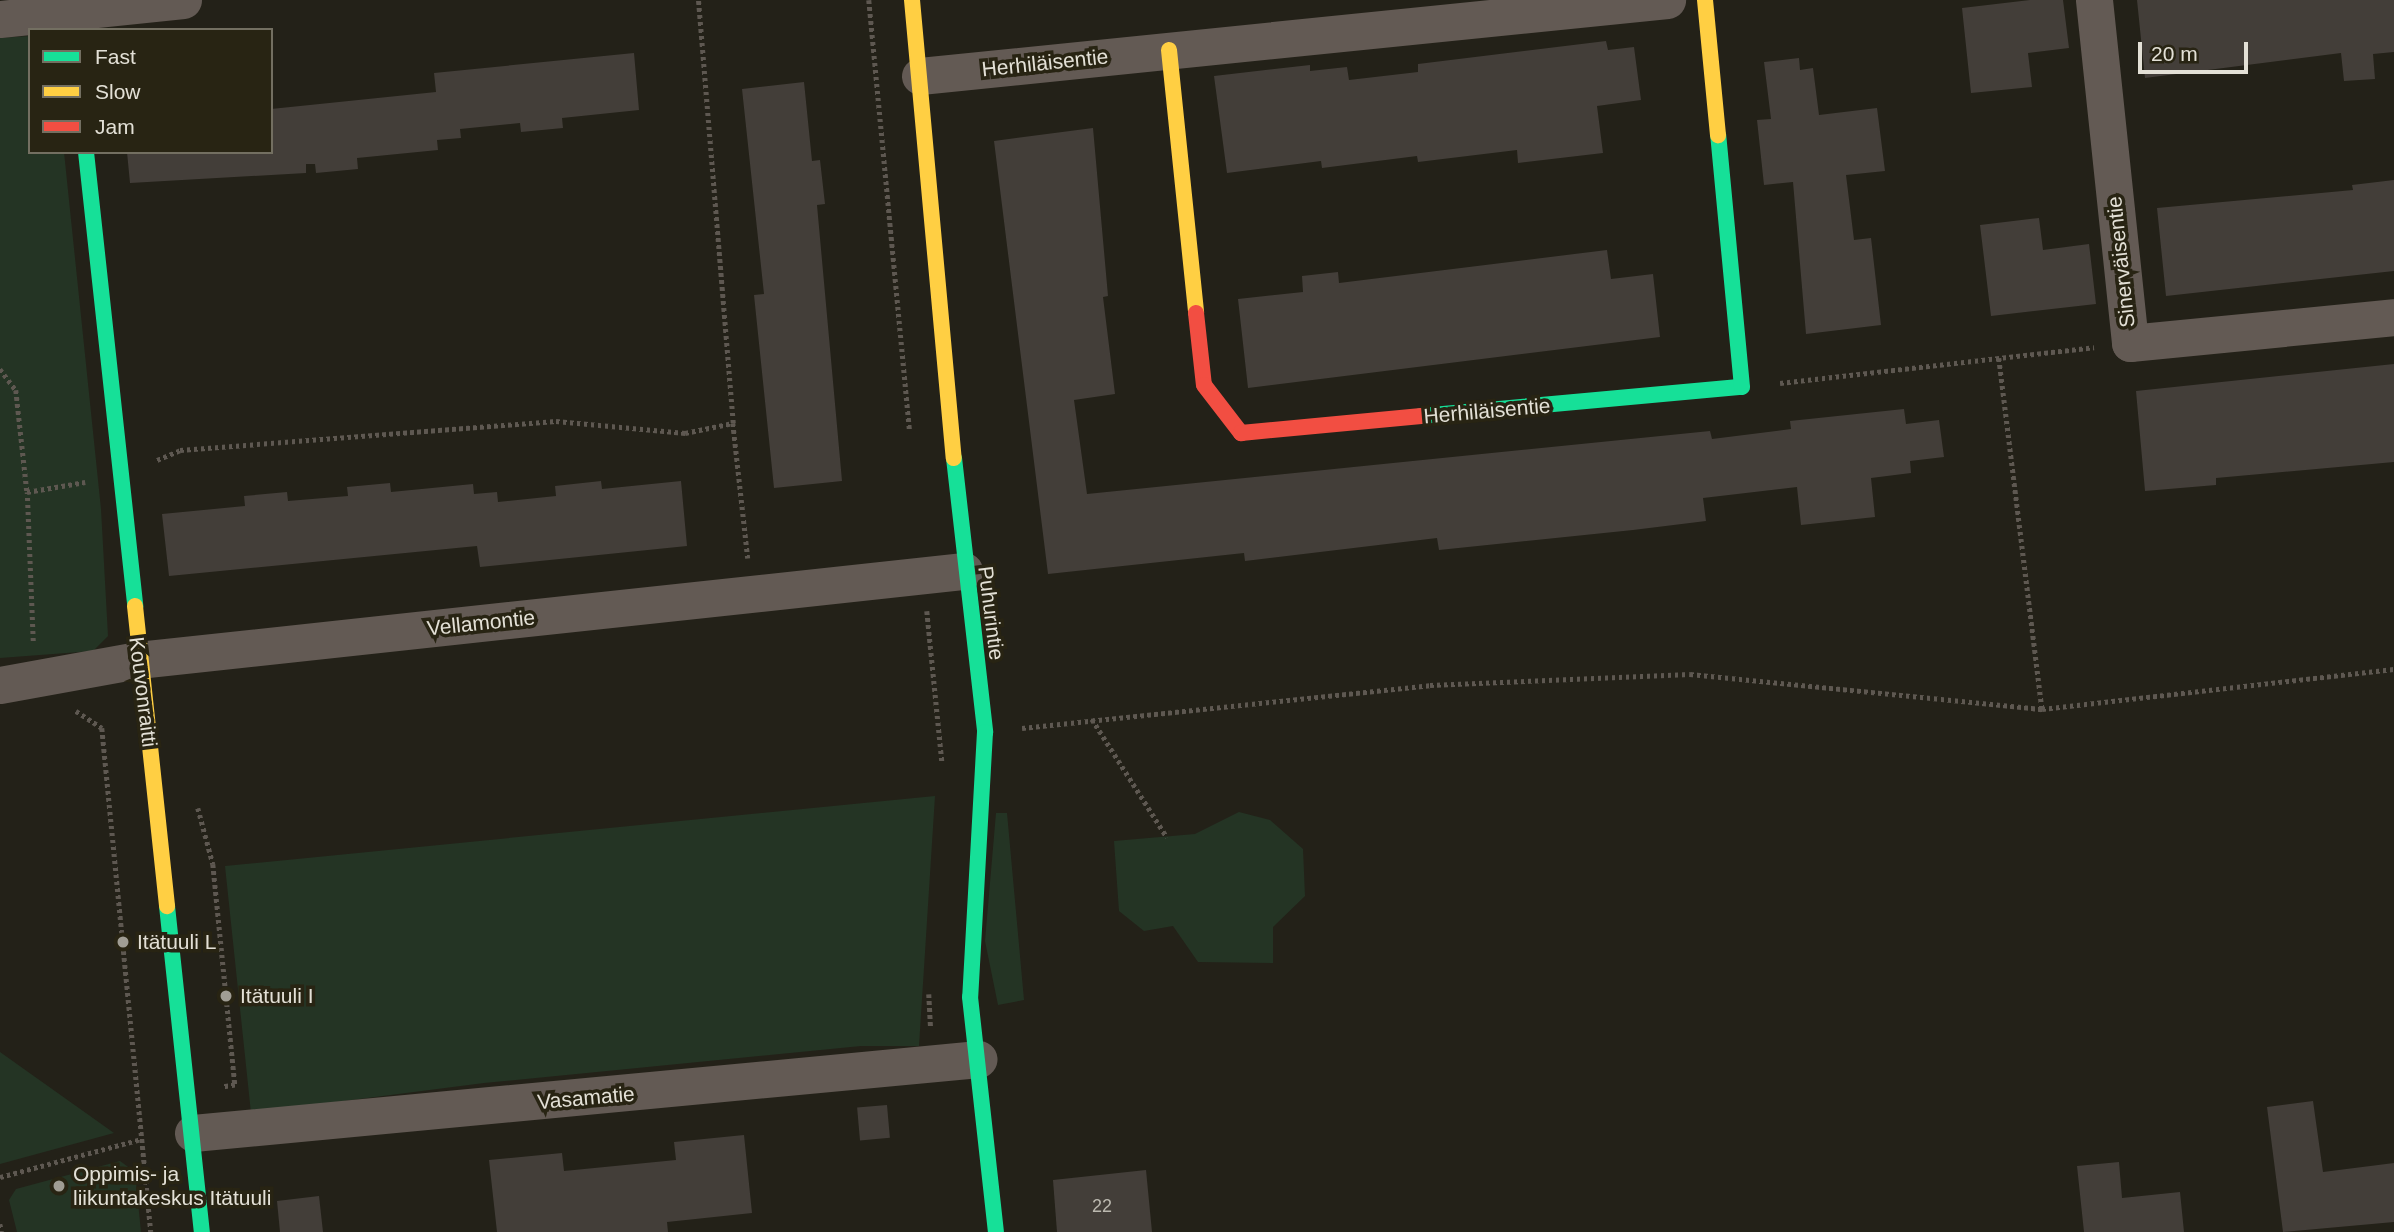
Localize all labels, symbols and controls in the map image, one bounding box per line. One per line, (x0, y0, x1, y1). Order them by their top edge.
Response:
legend (28, 28, 273, 154)
scale bar (2142, 28, 2252, 72)
text: 20 m (2151, 42, 2198, 65)
street label: Herhiläisentie (980, 44, 1110, 82)
text: Fast (95, 45, 136, 68)
text: Slow (95, 80, 141, 103)
text: Jam (95, 115, 135, 138)
street label: Sinerväisentie (2102, 195, 2140, 329)
street label: Herhiläisentie (1423, 393, 1551, 429)
street label: Puhurintie (973, 565, 1009, 661)
street label: Vellamontie (426, 605, 536, 641)
street label: Kouvonraitti (124, 635, 162, 749)
place label: Itätuuli L (137, 929, 216, 955)
marker: Itätuuli L (115, 934, 131, 950)
place label: Itätuuli I (240, 983, 314, 1009)
marker: Itätuuli I (218, 988, 234, 1004)
street label: Vasamatie (536, 1081, 636, 1115)
place label: Oppimis- ja liikuntakeskus Itätuuli (73, 1161, 271, 1211)
marker: Oppimis- ja liikuntakeskus Itätuuli (51, 1178, 67, 1194)
house number: 22 (1092, 1195, 1112, 1217)

